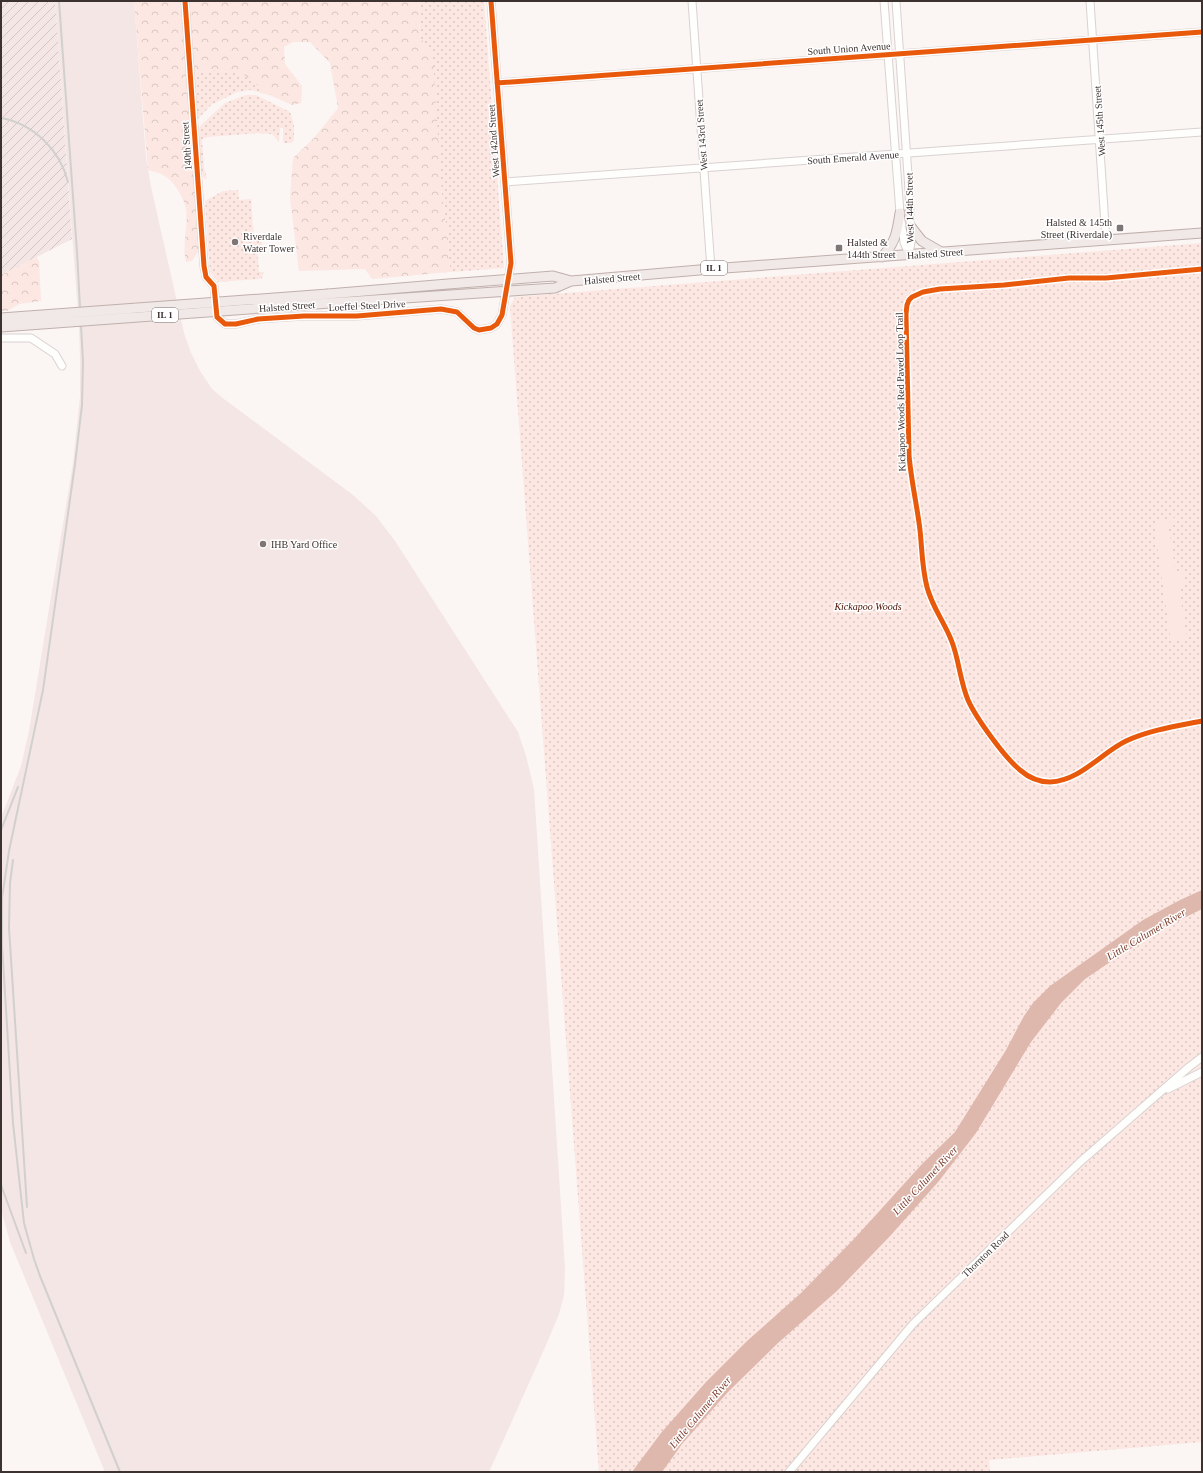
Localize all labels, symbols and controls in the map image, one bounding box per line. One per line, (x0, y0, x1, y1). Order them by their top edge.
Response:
street label: South Union Avenue (807, 40, 891, 57)
street label: West 145th Street (1092, 85, 1107, 157)
street label: West 143rd Street (694, 99, 709, 171)
street label: West 142nd Street (485, 104, 502, 178)
street label: 140th Street (179, 121, 194, 171)
street label: South Emerald Avenue (807, 149, 900, 166)
street label: West 144th Street (903, 172, 916, 244)
place label: Halsted & 145th Street (Riverdale) (1041, 217, 1112, 241)
marker: Halsted & 145th Street (Riverdale) (1115, 223, 1125, 233)
place label: Riverdale Water Tower (243, 231, 295, 254)
marker: Riverdale Water Tower (230, 237, 240, 247)
place label: Halsted & 144th Street (847, 237, 896, 260)
marker: Halsted & 144th Street (834, 243, 844, 253)
street label: Halsted Street (907, 246, 964, 261)
road number: IL 1 (701, 261, 727, 275)
street label: Halsted Street (583, 271, 641, 286)
street label: Loeffel Steel Drive (328, 298, 406, 313)
street label: Halsted Street (259, 299, 316, 314)
road number: IL 1 (152, 308, 178, 322)
street label: Kickapoo Woods Red Paved Loop Trail (894, 312, 907, 472)
marker: IHB Yard Office (258, 539, 268, 549)
place label: IHB Yard Office (271, 539, 338, 550)
park label: Kickapoo Woods (833, 601, 902, 612)
water label: Little Calumet River (1104, 905, 1188, 963)
water label: Little Calumet River (889, 1143, 961, 1218)
street label: Thornton Road (960, 1229, 1011, 1279)
water label: Little Calumet River (666, 1373, 734, 1451)

